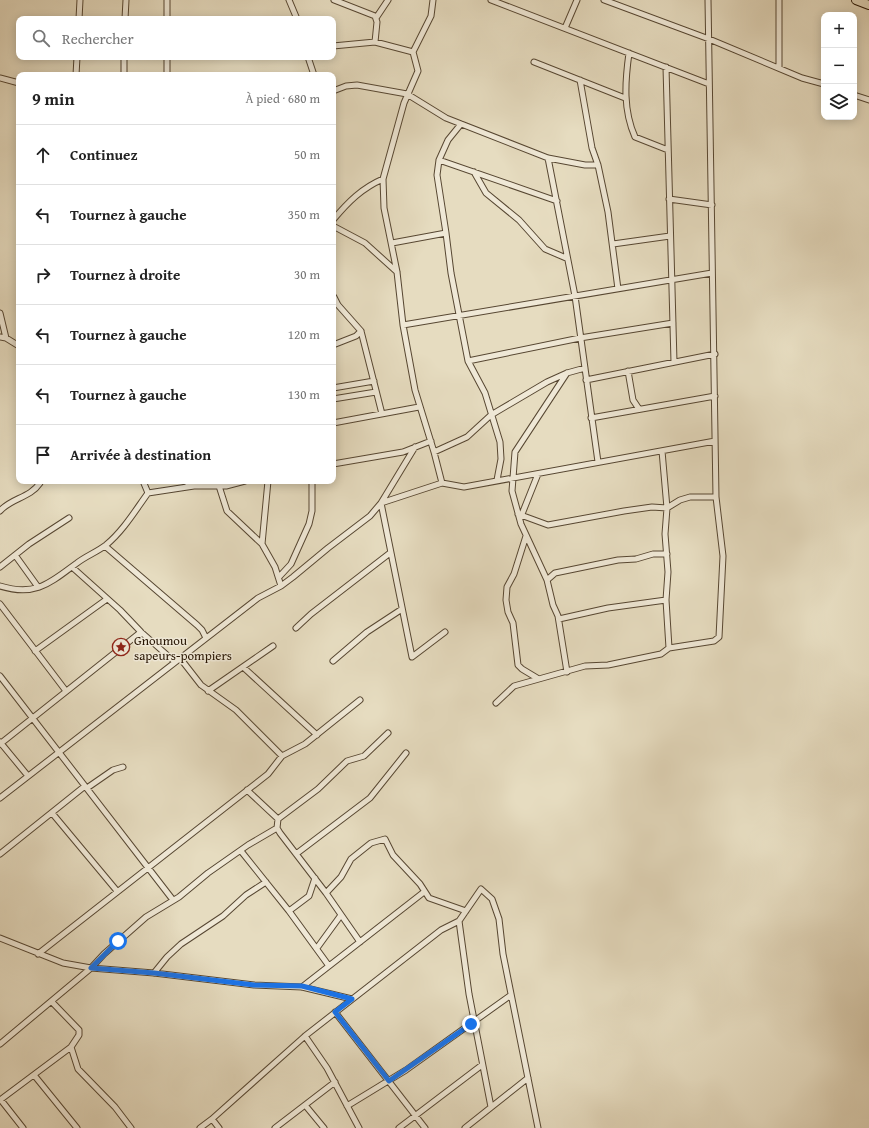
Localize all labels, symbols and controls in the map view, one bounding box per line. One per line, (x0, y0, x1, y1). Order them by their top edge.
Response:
map controls (821, 12, 857, 120)
button: + (821, 12, 857, 48)
search box (16, 16, 336, 60)
icon: search (30, 27, 52, 49)
text: Rechercher (62, 28, 134, 49)
button: − (821, 48, 857, 84)
button: layers (821, 84, 857, 120)
text: 9 min (32, 86, 74, 111)
text: À pied · 680 m (245, 89, 320, 108)
icon: ahead (32, 144, 54, 166)
text: Continuez (70, 144, 138, 165)
text: 50 m (294, 145, 320, 164)
icon: left (32, 204, 54, 226)
text: Tournez à gauche (70, 204, 187, 225)
text: 350 m (288, 205, 320, 224)
icon: right (32, 264, 54, 286)
text: Tournez à droite (70, 264, 180, 285)
text: 30 m (294, 265, 320, 284)
icon: left (32, 324, 54, 346)
text: Tournez à gauche (70, 324, 187, 345)
text: 120 m (288, 325, 320, 344)
icon: left (32, 384, 54, 406)
text: Tournez à gauche (70, 384, 187, 405)
text: 130 m (288, 385, 320, 404)
icon: arrive (32, 444, 54, 466)
text: Arrivée à destination (70, 444, 211, 465)
place label: Gnoumou sapeurs-pompiers (134, 631, 232, 665)
place icon: Gnoumou sapeurs-pompiers (111, 637, 131, 657)
route start (109, 932, 127, 950)
route end (462, 1015, 480, 1033)

